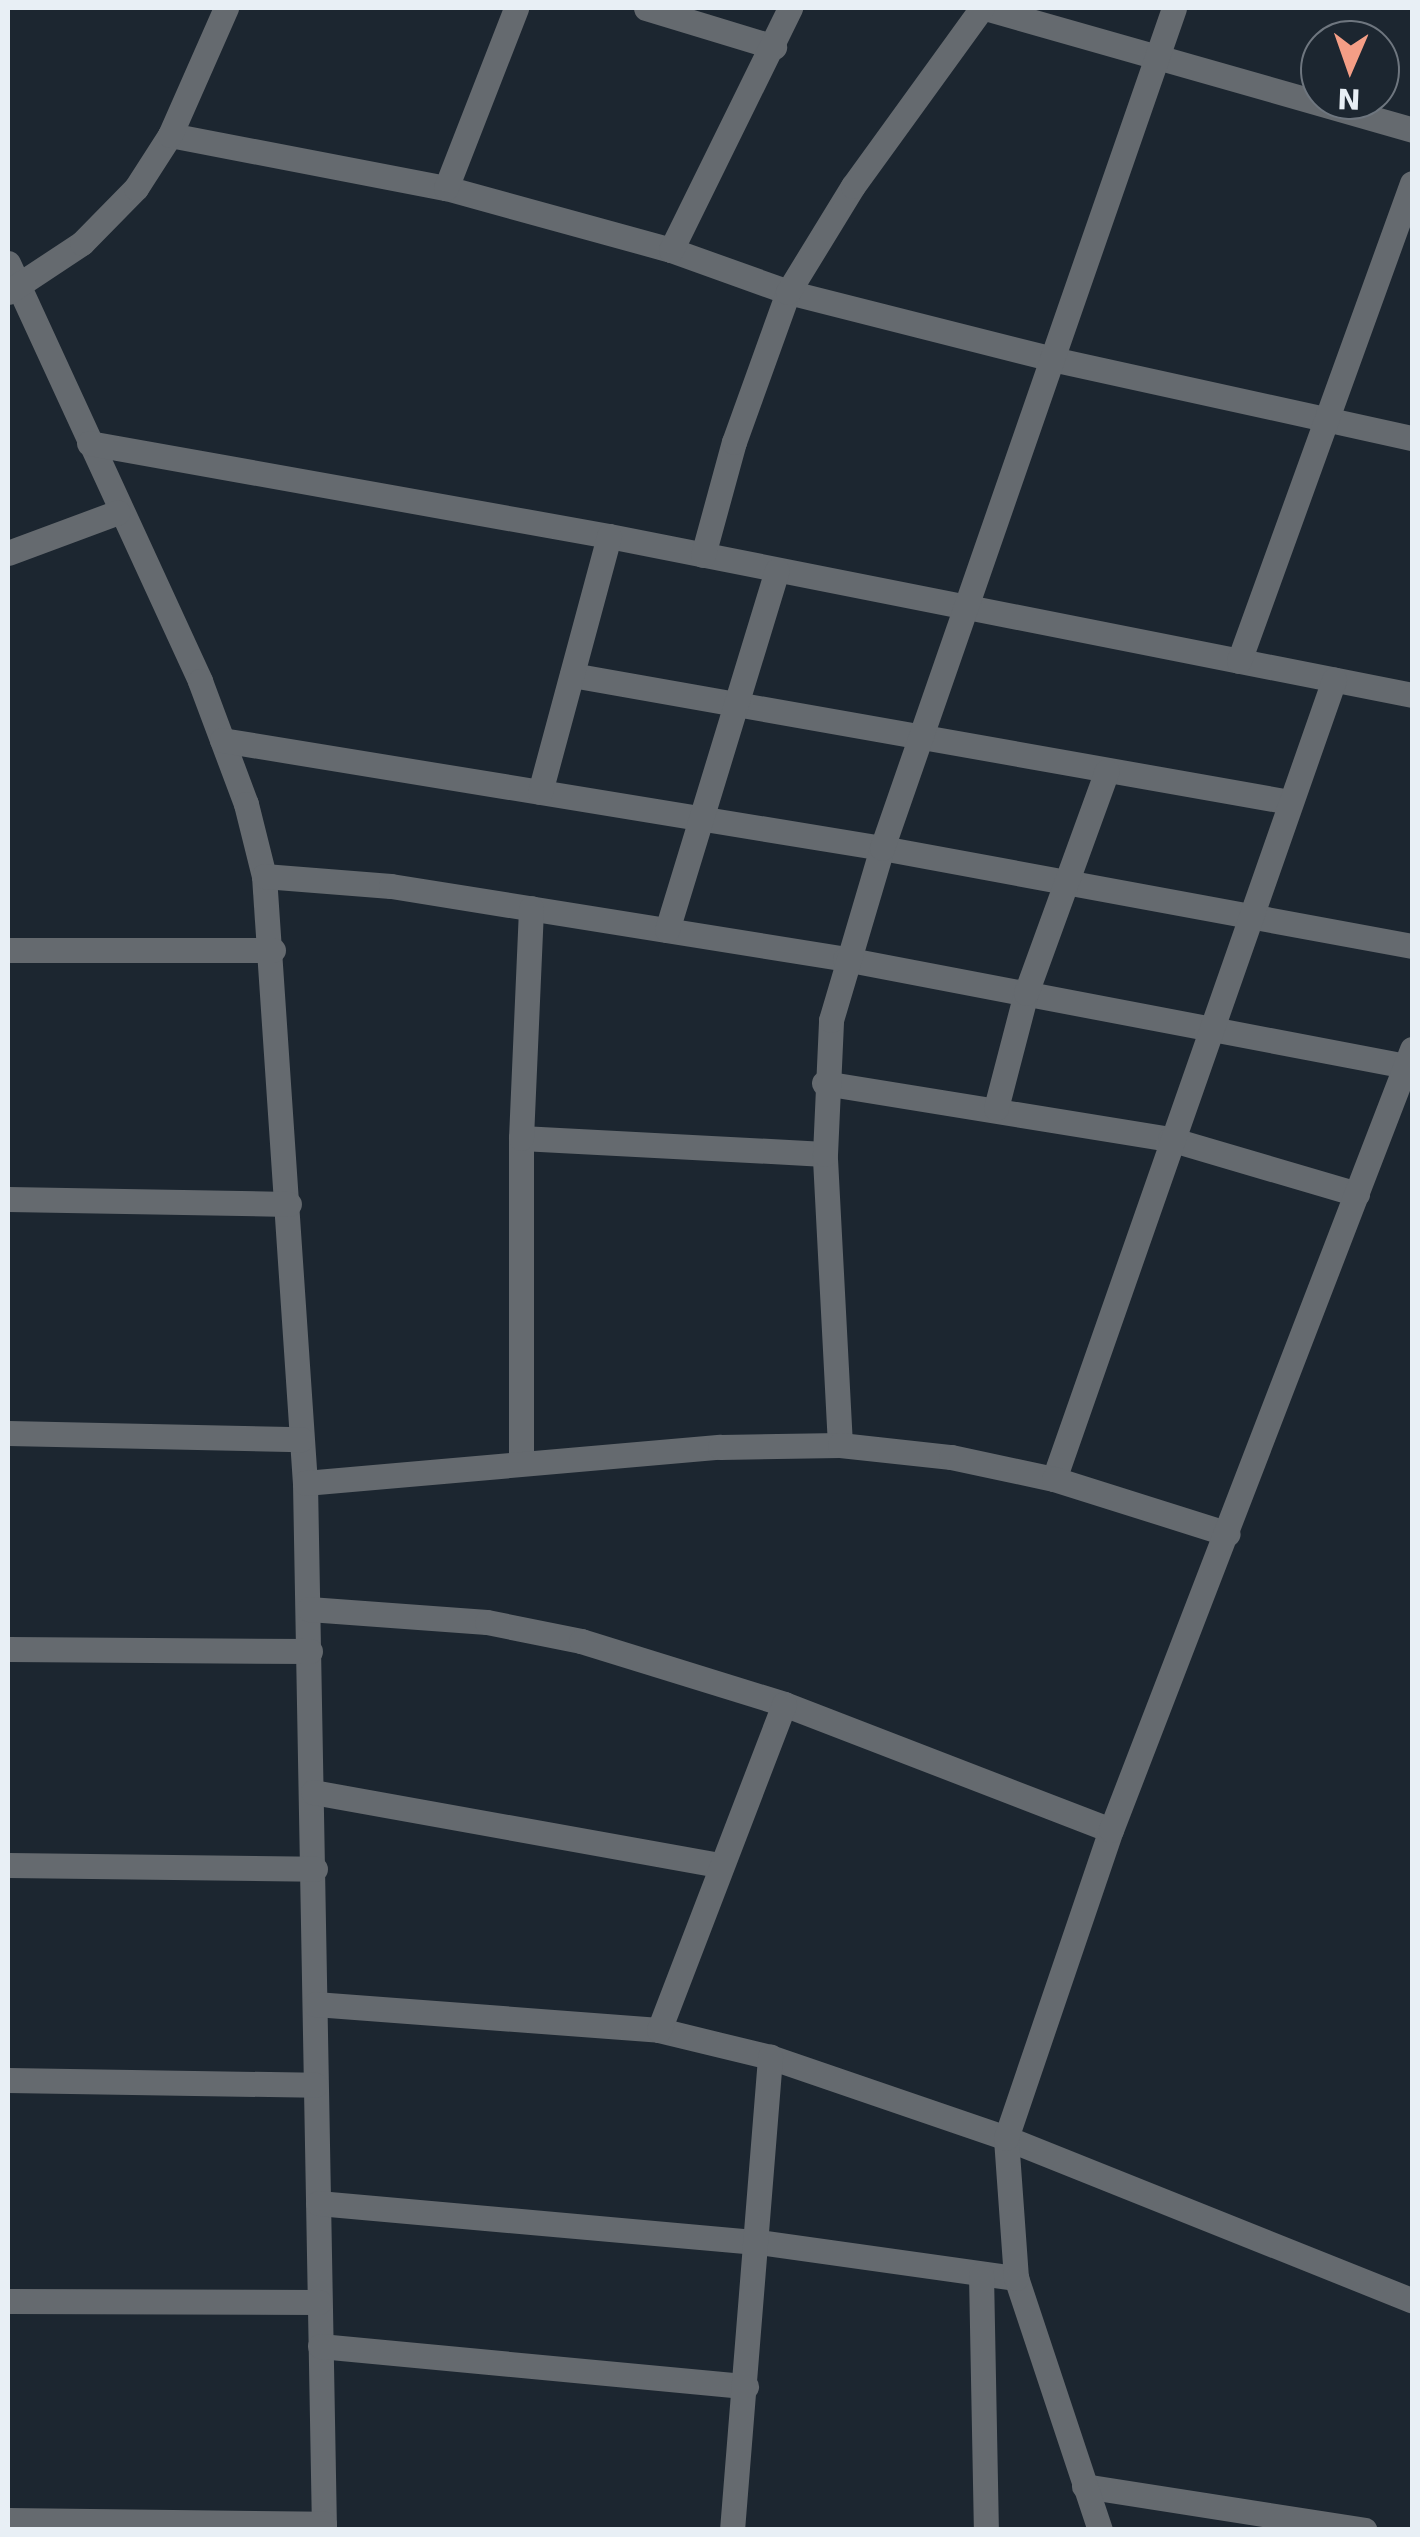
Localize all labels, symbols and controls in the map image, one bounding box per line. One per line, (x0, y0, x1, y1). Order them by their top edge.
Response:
north arrow (1300, 20, 1400, 120)
text: N (1337, 82, 1361, 115)

